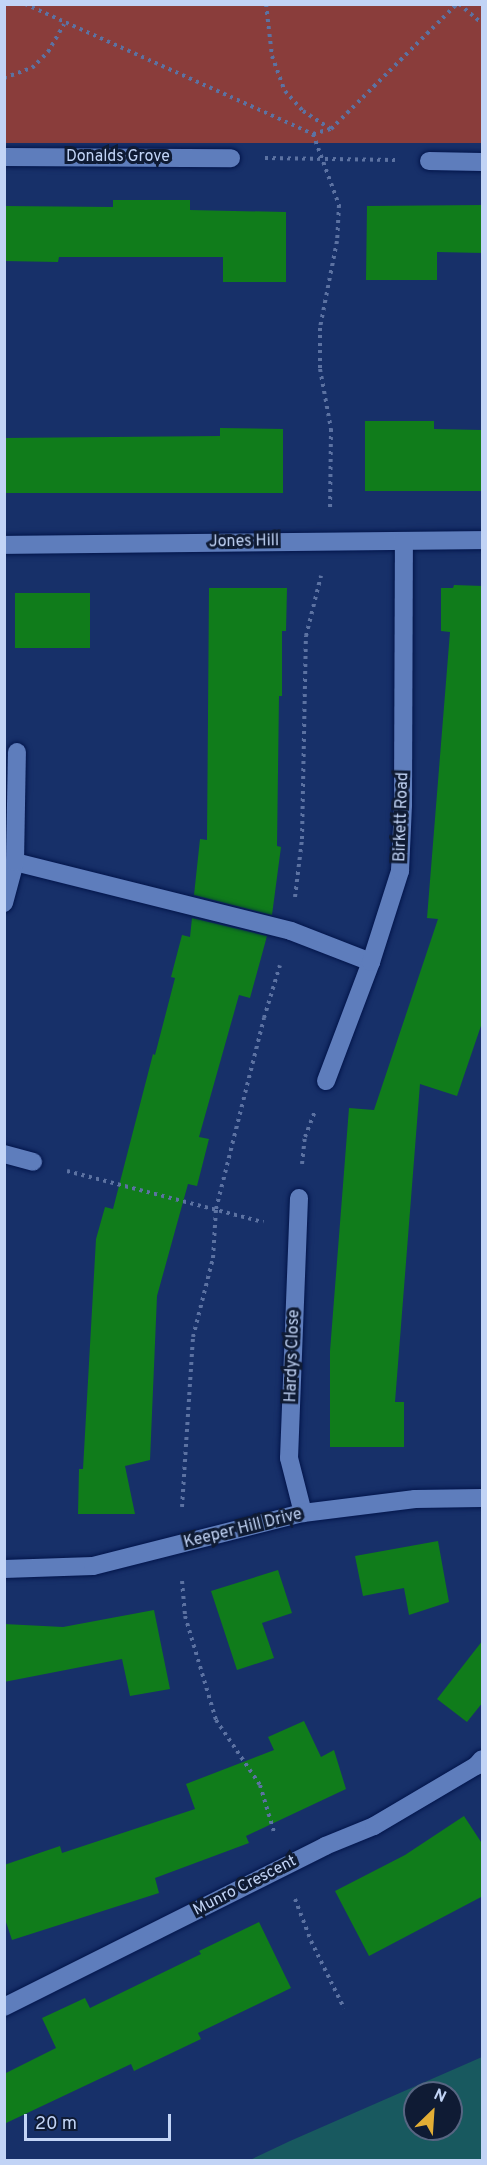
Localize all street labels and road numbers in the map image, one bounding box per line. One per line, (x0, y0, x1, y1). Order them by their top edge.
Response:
street label: Donalds Grove (66, 147, 170, 167)
street label: Jones Hill (209, 532, 279, 552)
street label: Birkett Road (391, 772, 413, 862)
street label: Hardys Close (282, 1309, 304, 1403)
street label: Keeper Hill Drive (182, 1505, 304, 1553)
street label: Munro Crescent (190, 1852, 300, 1920)

